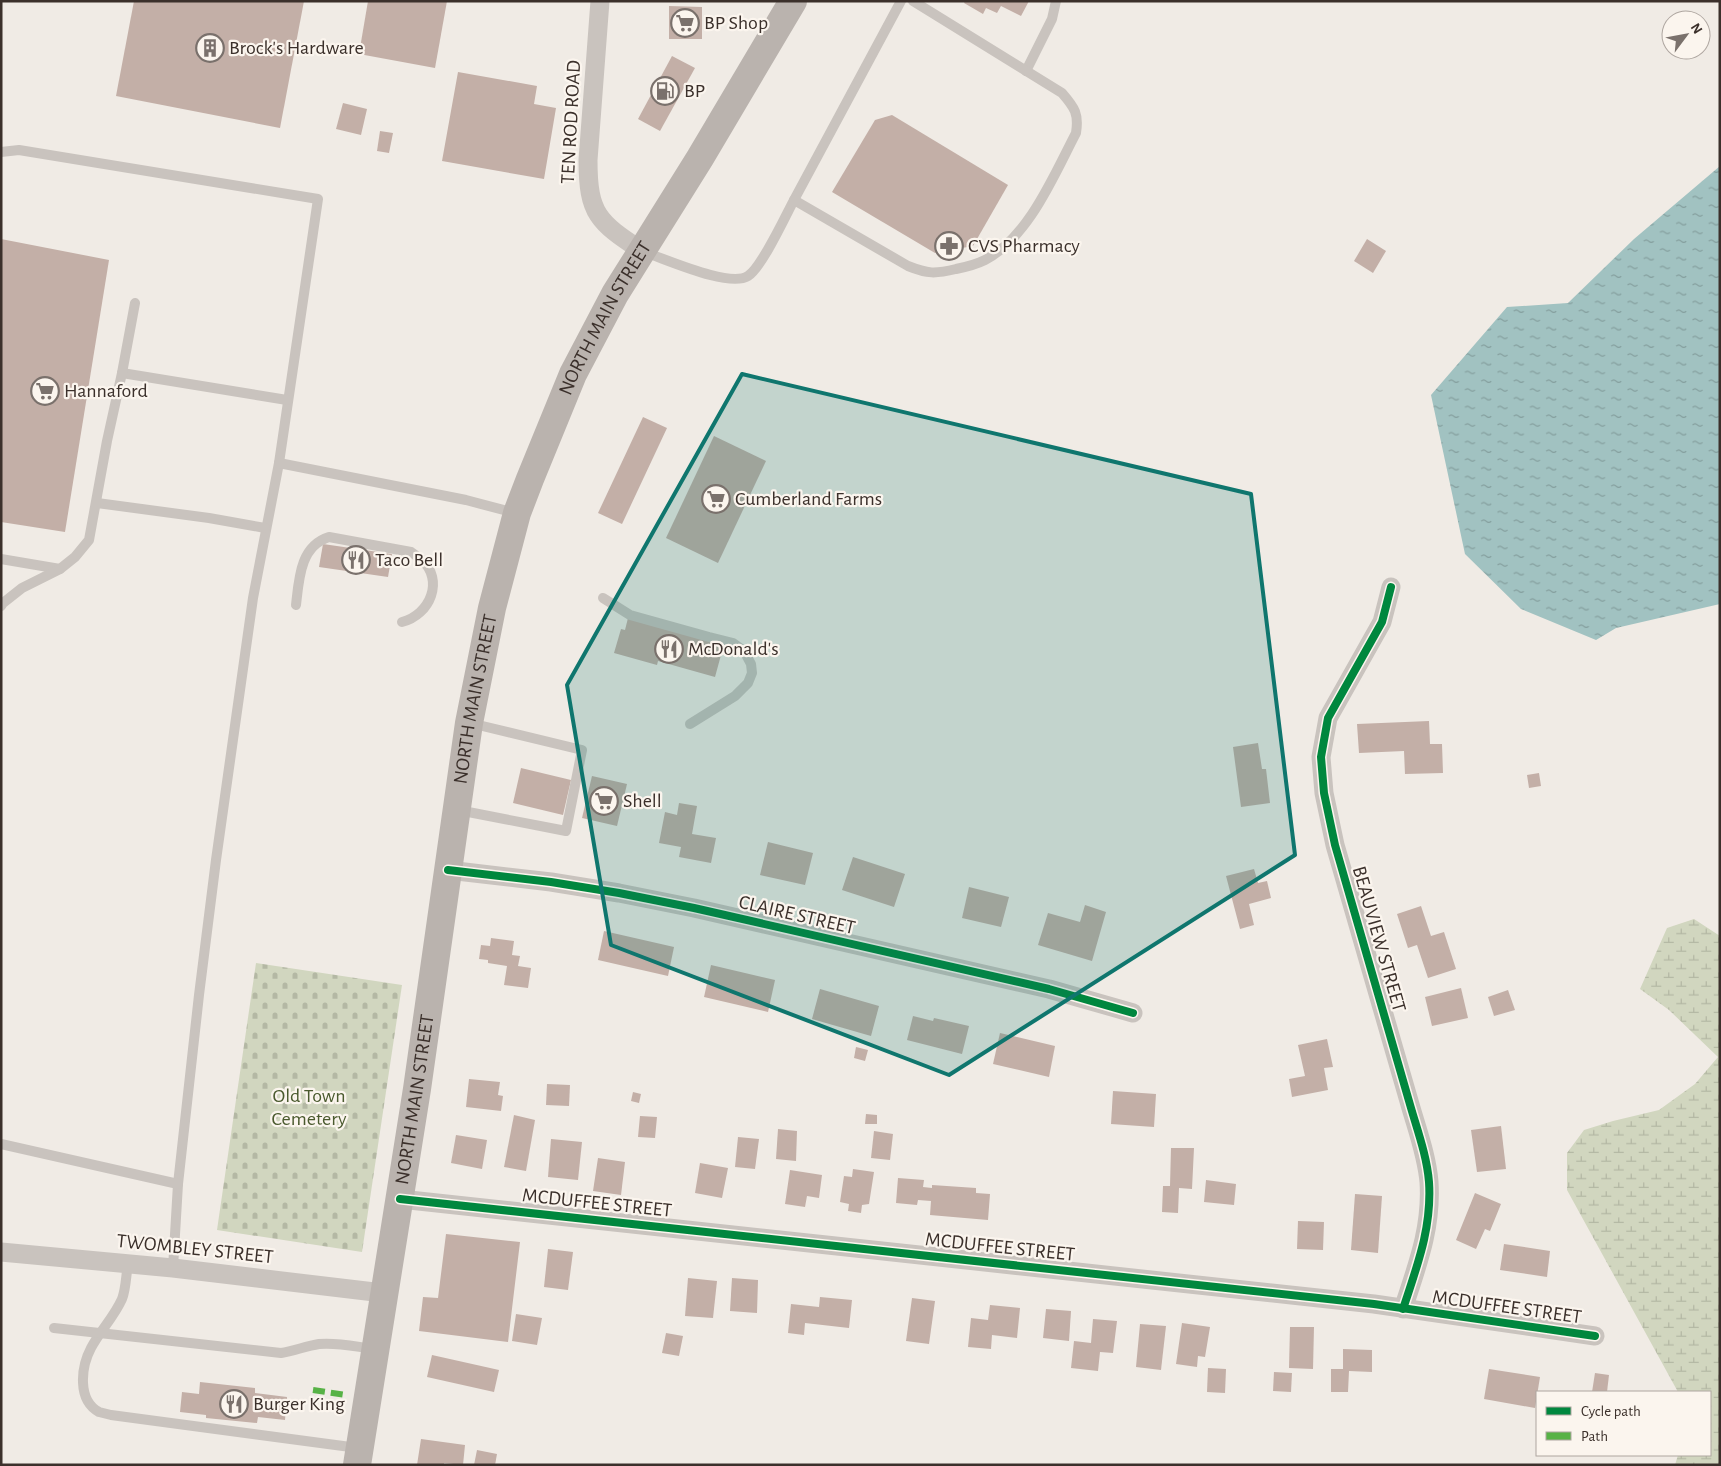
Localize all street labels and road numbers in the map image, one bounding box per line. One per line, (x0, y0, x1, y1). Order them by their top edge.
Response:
street label: TEN ROD ROAD (558, 59, 584, 184)
street label: NORTH MAIN STREET (555, 238, 655, 398)
street label: NORTH MAIN STREET (450, 612, 501, 785)
street label: BEAUVIEW STREET (1349, 864, 1409, 1014)
street label: CLAIRE STREET (737, 892, 857, 938)
street label: NORTH MAIN STREET (392, 1013, 438, 1186)
street label: MCDUFFEE STREET (521, 1185, 673, 1221)
street label: MCDUFFEE STREET (924, 1229, 1076, 1265)
street label: TWOMBLEY STREET (116, 1231, 275, 1267)
street label: MCDUFFEE STREET (1431, 1287, 1583, 1327)

